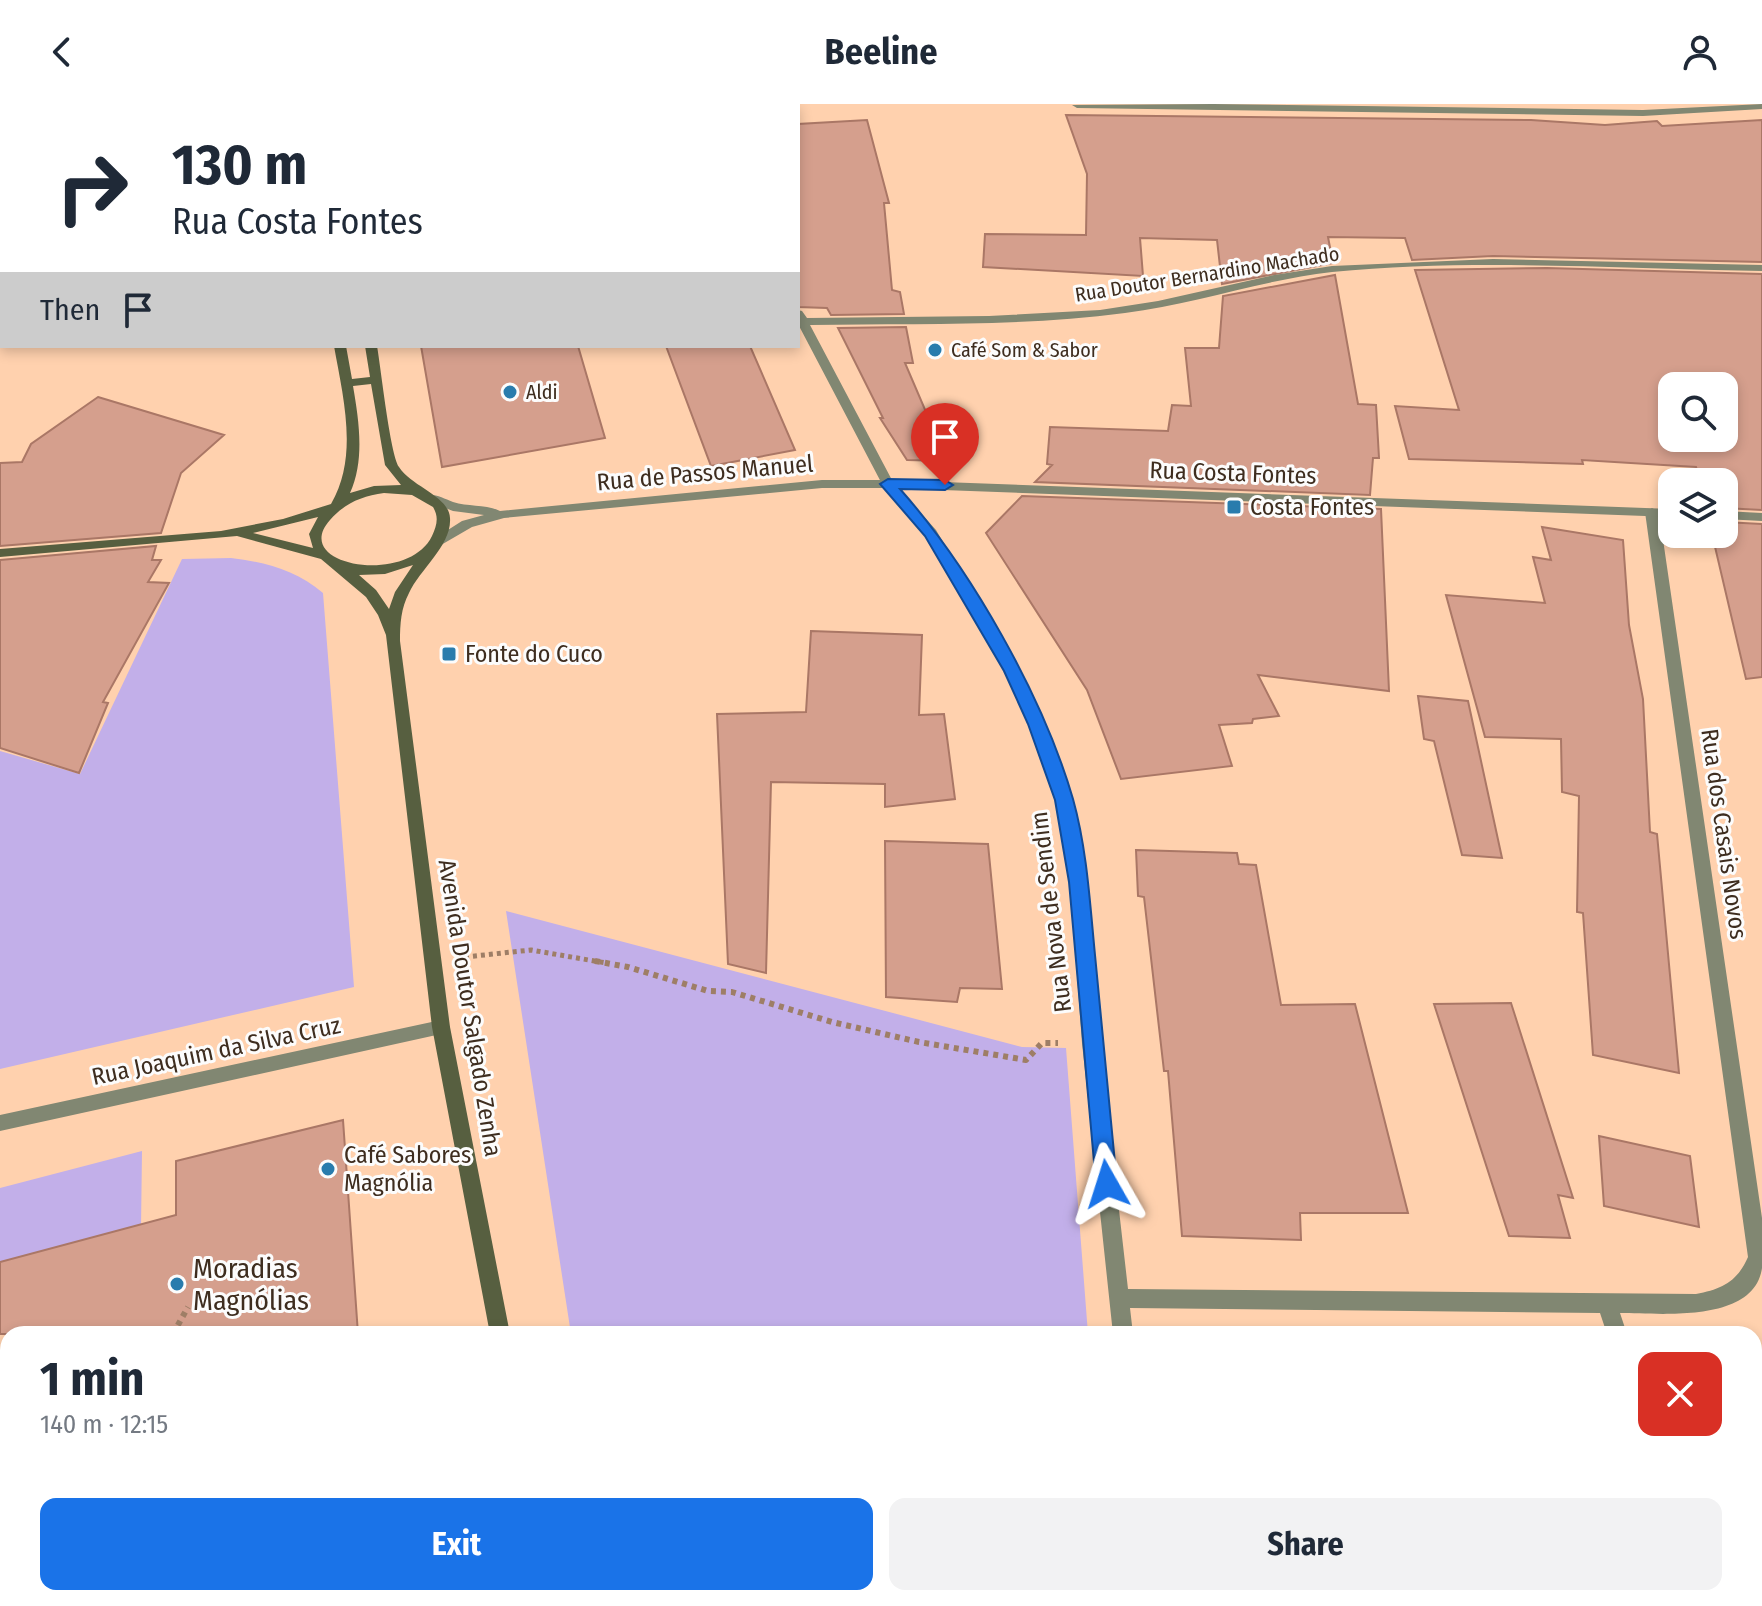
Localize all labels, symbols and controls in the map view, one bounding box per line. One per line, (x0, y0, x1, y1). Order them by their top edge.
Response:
icon: back (40, 30, 84, 74)
text: Beeline (825, 30, 937, 74)
icon: person (1678, 30, 1722, 74)
text: 130 m (172, 132, 307, 199)
icon: right (40, 136, 144, 240)
text: Rua Costa Fontes (172, 200, 423, 244)
street label: Rua Doutor Bernardino Machado (1073, 241, 1341, 307)
icon: arrive (116, 288, 160, 332)
text: Then (40, 292, 100, 328)
place label: Café Som & Sabor (951, 338, 1098, 362)
marker: Café Som & Sabor (926, 341, 944, 359)
map controls (1658, 372, 1738, 548)
button: search (1658, 372, 1738, 452)
place label: Aldi (526, 380, 557, 404)
marker: Aldi (501, 383, 519, 401)
pin (911, 403, 979, 485)
icon: arrive (923, 415, 967, 459)
street label: Rua de Passos Manuel (596, 450, 814, 496)
street label: Rua Costa Fontes (1149, 456, 1317, 490)
button: layers (1658, 468, 1738, 548)
place label: Costa Fontes (1250, 493, 1374, 521)
marker: Costa Fontes (1225, 498, 1243, 516)
place label: Fonte do Cuco (465, 640, 603, 668)
marker: Fonte do Cuco (440, 645, 458, 663)
street label: Rua dos Casais Novos (1695, 727, 1753, 941)
street label: Rua Nova de Sendim (1025, 810, 1077, 1014)
street label: Avenida Doutor Salgado Zenha (433, 857, 507, 1159)
street label: Rua Joaquim da Silva Cruz (89, 1011, 343, 1091)
place label: Café Sabores Magnólia (344, 1141, 471, 1197)
position arrow (1065, 1142, 1149, 1226)
marker: Café Sabores Magnólia (319, 1160, 337, 1178)
place label: Moradias Magnólias (193, 1252, 309, 1317)
marker: Moradias Magnólias (168, 1275, 186, 1293)
text: 1 min (40, 1350, 145, 1408)
button: close (1638, 1352, 1722, 1436)
text: 140 m · 12:15 (40, 1409, 168, 1440)
button: Exit (40, 1498, 873, 1590)
button: Share (889, 1498, 1722, 1590)

